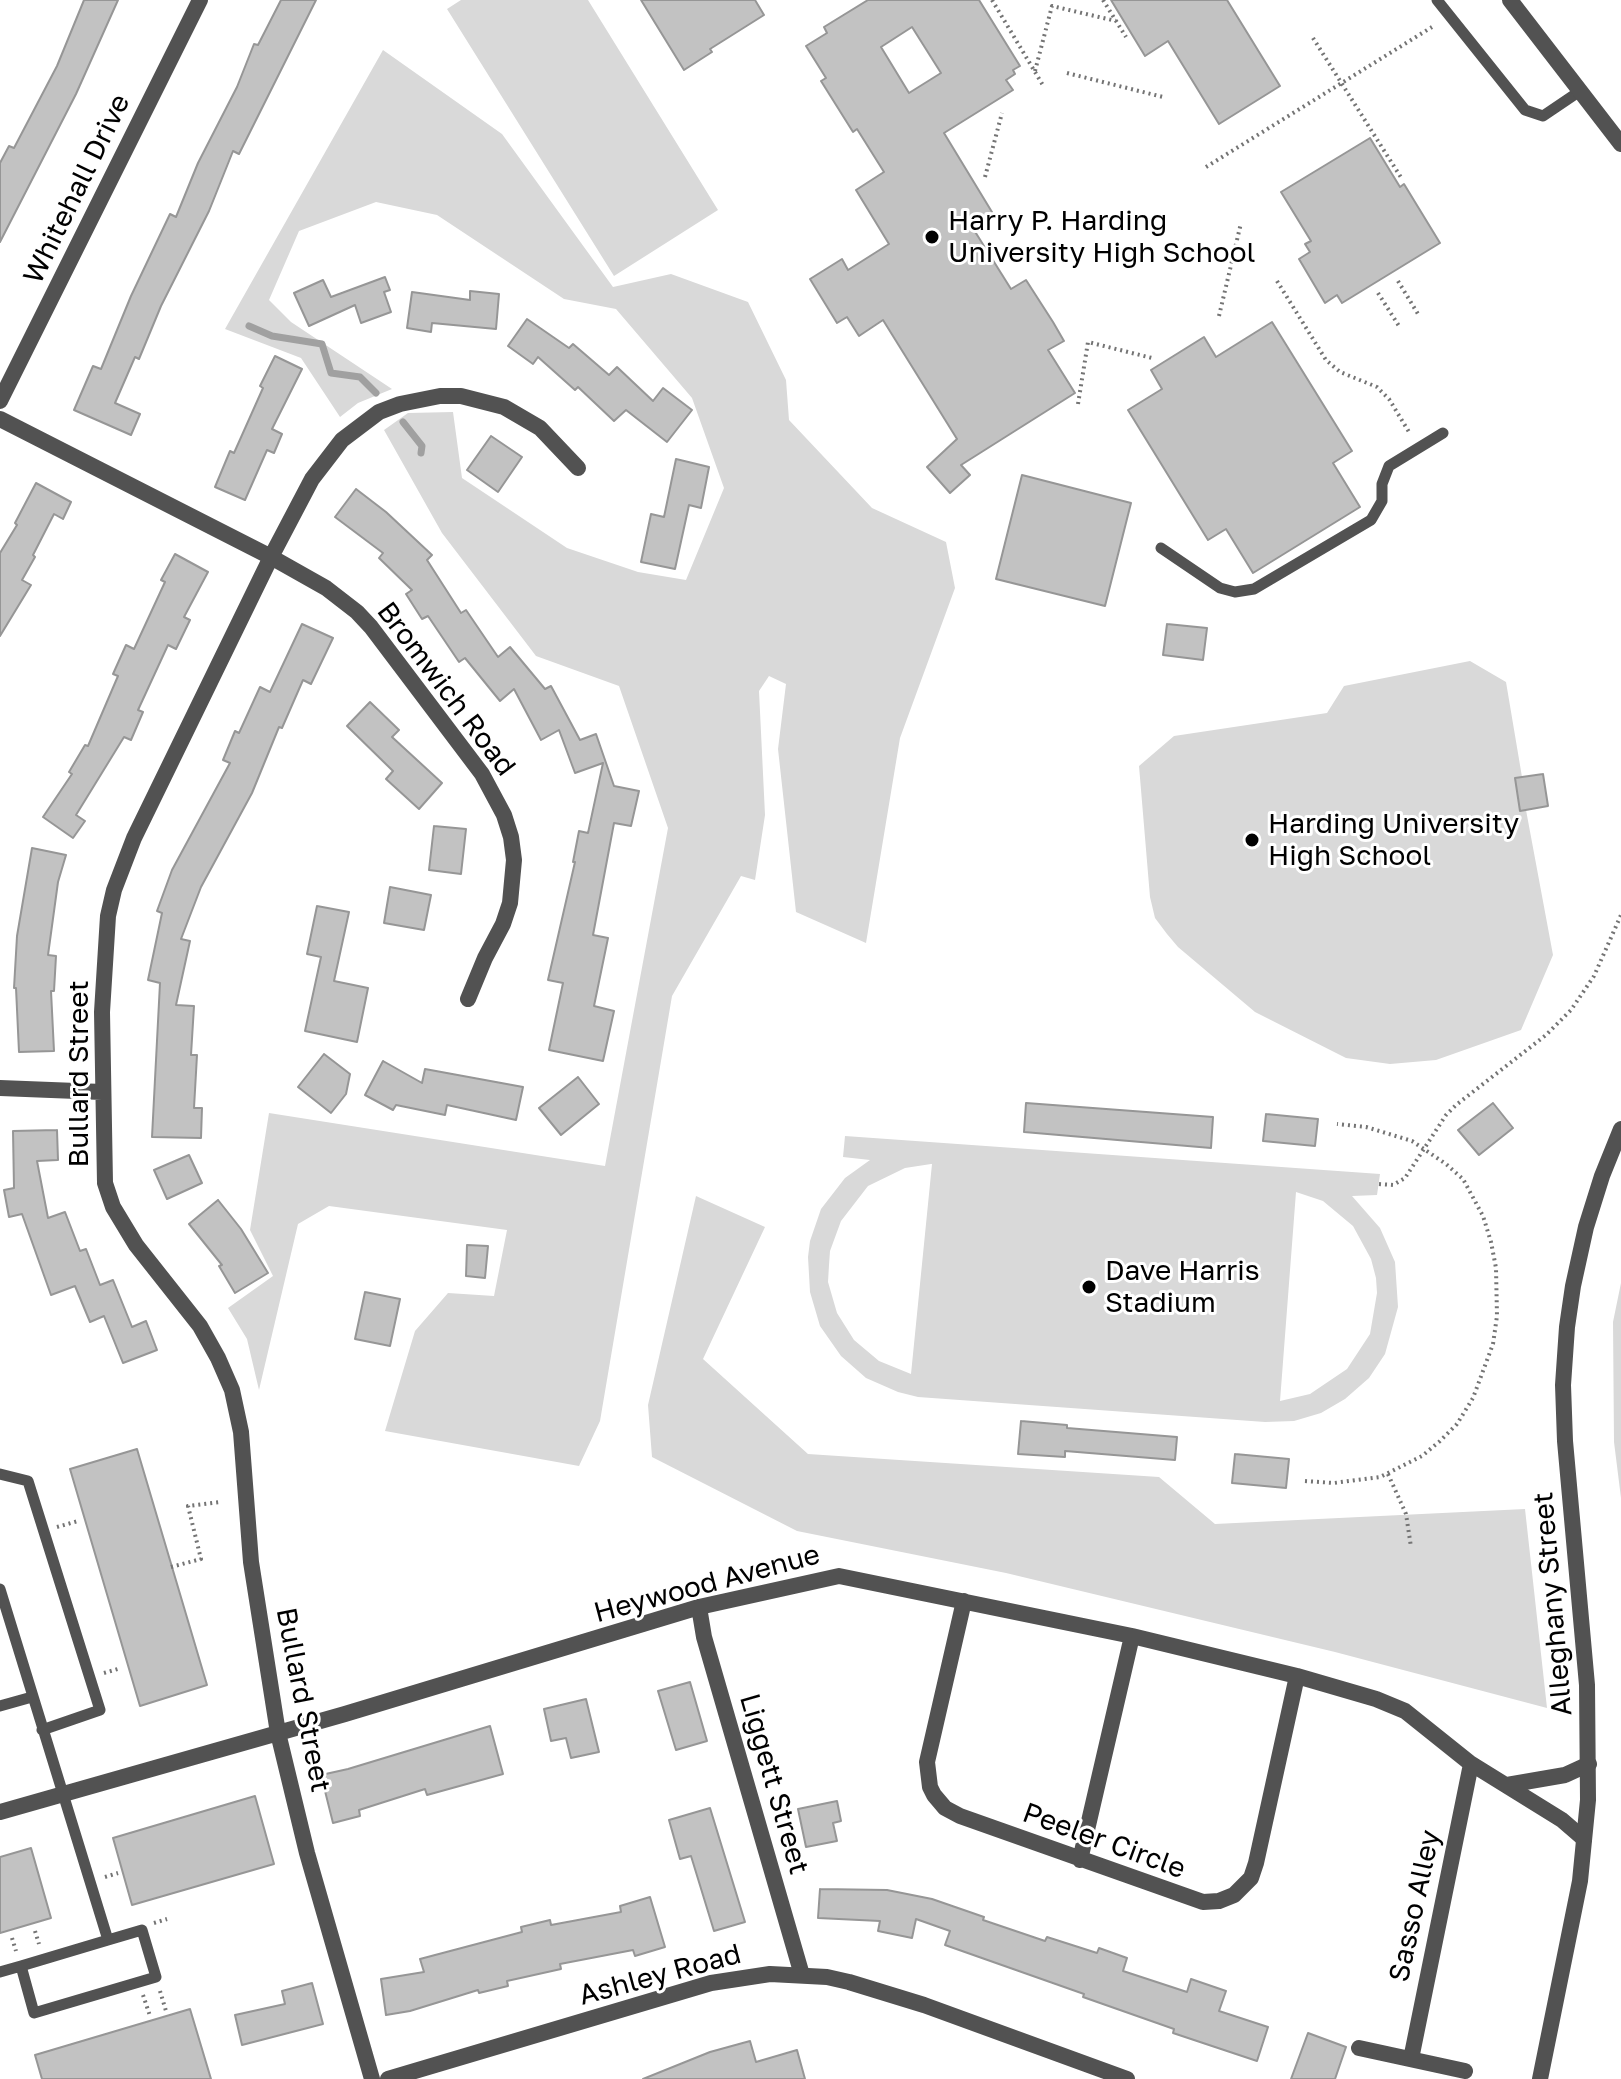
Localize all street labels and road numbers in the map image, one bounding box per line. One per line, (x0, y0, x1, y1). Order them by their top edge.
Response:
street label: Whitehall Drive (17, 89, 137, 289)
street label: Bromwich Road (370, 595, 522, 783)
street label: Bullard Street (62, 980, 96, 1168)
street label: Alleghany Street (1526, 1491, 1580, 1717)
street label: Heywood Avenue (590, 1538, 824, 1630)
street label: Bullard Street (269, 1605, 337, 1795)
street label: Liggett Street (732, 1690, 816, 1878)
street label: Peeler Circle (1018, 1796, 1190, 1886)
street label: Sasso Alley (1383, 1827, 1447, 1985)
street label: Ashley Road (575, 1937, 745, 2013)

